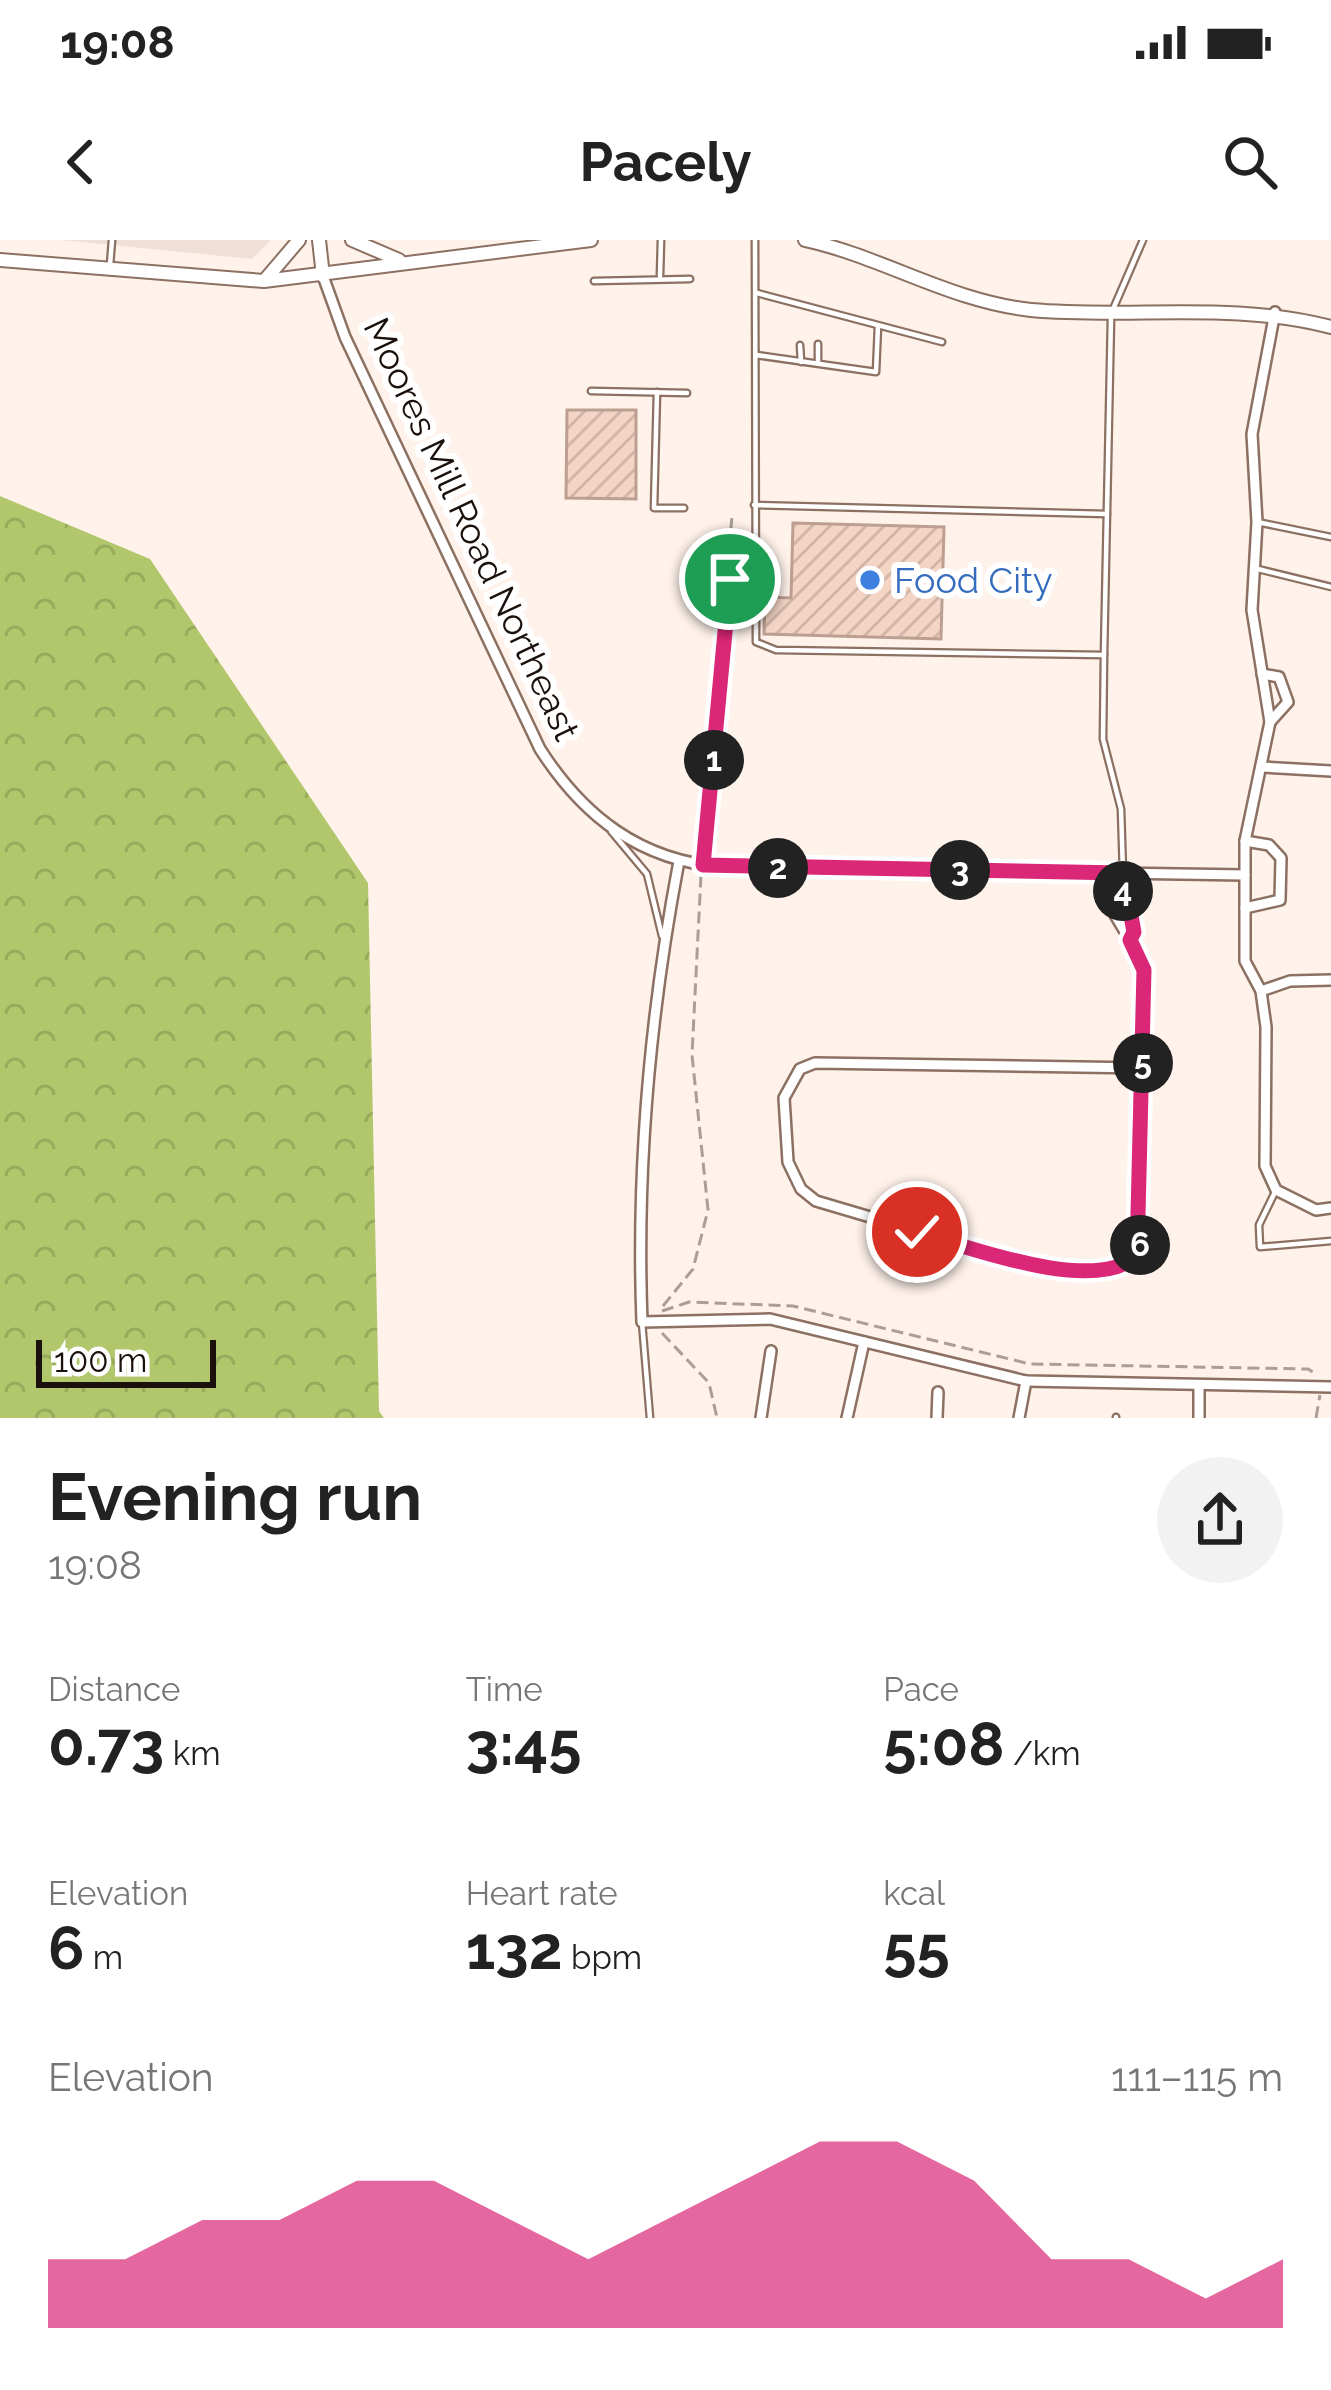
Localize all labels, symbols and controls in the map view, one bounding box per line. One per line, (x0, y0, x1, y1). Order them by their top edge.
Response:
text: 19:08 (60, 16, 175, 69)
icon: back (48, 129, 114, 195)
icon: search (1217, 129, 1283, 195)
text: Pacely (579, 130, 752, 194)
street label: Moores Mill Road Northeast (355, 311, 589, 747)
pin (679, 528, 781, 630)
icon: arrive (697, 546, 763, 612)
place label: Food City (894, 559, 1053, 601)
marker: Food City (857, 567, 883, 593)
pin: 1 (684, 730, 744, 790)
text: 1 (706, 740, 722, 779)
pin: 2 (748, 838, 808, 898)
pin: 3 (930, 840, 990, 900)
text: 2 (769, 848, 787, 887)
text: 3 (951, 850, 969, 889)
pin: 4 (1093, 861, 1153, 921)
text: 4 (1114, 871, 1132, 910)
pin: 5 (1113, 1033, 1173, 1093)
text: 5 (1134, 1043, 1152, 1082)
pin (866, 1181, 968, 1283)
icon: check (884, 1199, 950, 1265)
pin: 6 (1110, 1215, 1170, 1275)
text: 6 (1130, 1225, 1150, 1264)
scale bar (36, 1334, 216, 1387)
text: 100 m (54, 1341, 147, 1380)
button: share (1157, 1457, 1283, 1583)
text: Evening run (48, 1458, 422, 1535)
text: 19:08 (48, 1542, 142, 1588)
text: Distance (48, 1670, 180, 1709)
text: Time (466, 1670, 543, 1709)
text: Pace (883, 1670, 959, 1709)
text: 0.73 (48, 1709, 164, 1779)
text: 3:45 (466, 1709, 581, 1779)
text: 5:08 (883, 1709, 1004, 1779)
text: km (164, 1734, 221, 1773)
text: /km (1004, 1734, 1081, 1773)
text: Elevation (48, 1874, 188, 1913)
text: Heart rate (466, 1874, 618, 1913)
text: kcal (883, 1874, 945, 1913)
text: 6 (48, 1913, 84, 1983)
text: 132 (466, 1913, 563, 1983)
text: 55 (883, 1913, 950, 1983)
text: m (84, 1938, 123, 1977)
text: bpm (563, 1938, 642, 1977)
text: Elevation (48, 2054, 214, 2100)
text: 111–115 m (1111, 2054, 1283, 2100)

